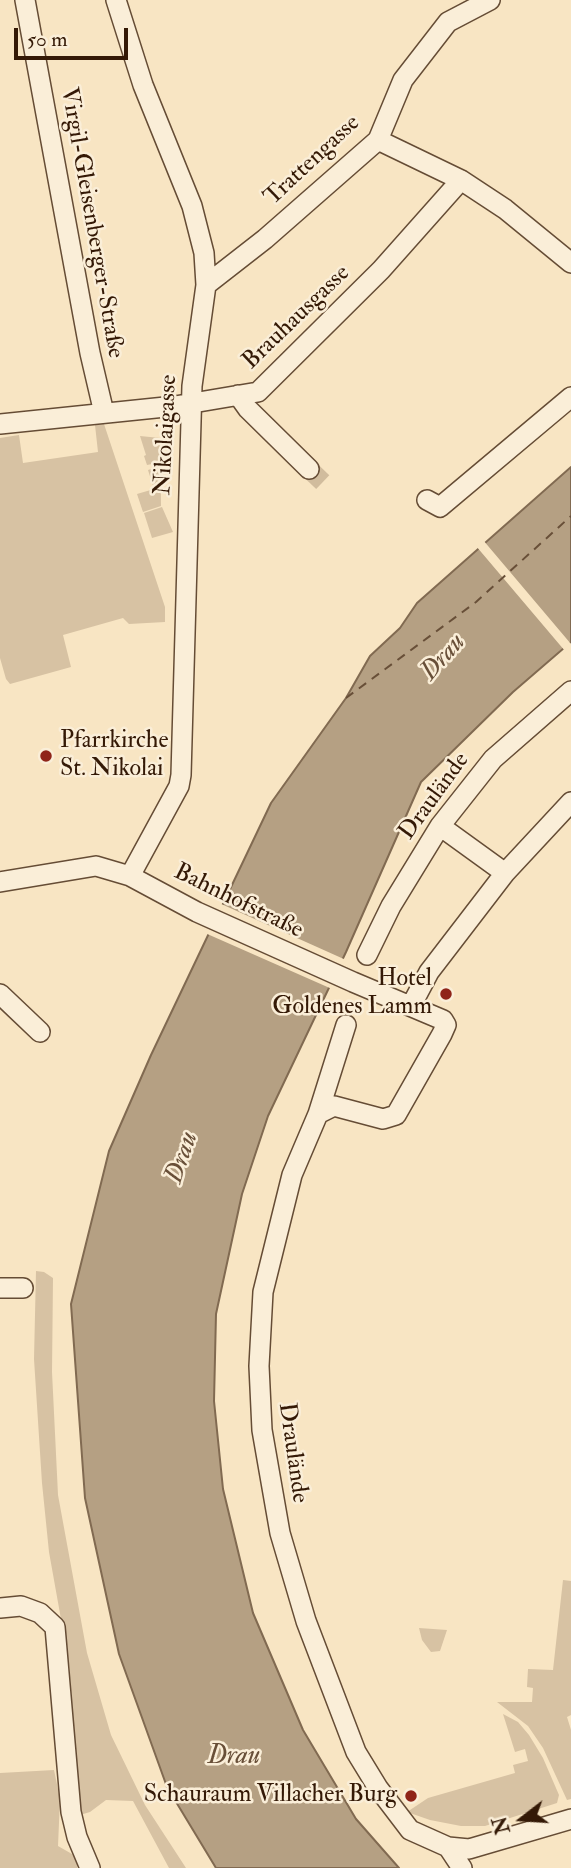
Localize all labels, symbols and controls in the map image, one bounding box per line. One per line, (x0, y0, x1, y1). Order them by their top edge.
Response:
scale bar (18, 14, 131, 58)
text: 50 m (27, 26, 68, 53)
street label: Virgil-Gleisenberger-Straße (53, 85, 129, 361)
street label: Trattengasse (259, 109, 367, 213)
street label: Brauhausgasse (237, 260, 357, 376)
street label: Nikolaigasse (149, 374, 185, 496)
water label: Drau (415, 628, 473, 688)
place label: Pfarrkirche St. Nikolai (60, 728, 168, 784)
marker: Pfarrkirche St. Nikolai (38, 748, 54, 764)
street label: Draulände (394, 748, 476, 846)
street label: Bahnhofstraße (169, 858, 307, 946)
place label: Hotel Goldenes Lamm (272, 966, 432, 1022)
marker: Hotel Goldenes Lamm (438, 986, 454, 1002)
water label: Drau (160, 1128, 206, 1188)
street label: Draulände (271, 1401, 313, 1505)
water label: Drau (208, 1741, 260, 1773)
place label: Schauraum Villacher Burg (144, 1782, 397, 1810)
north arrow (487, 1784, 557, 1854)
marker: Schauraum Villacher Burg (403, 1788, 419, 1804)
text: N (488, 1814, 516, 1837)

